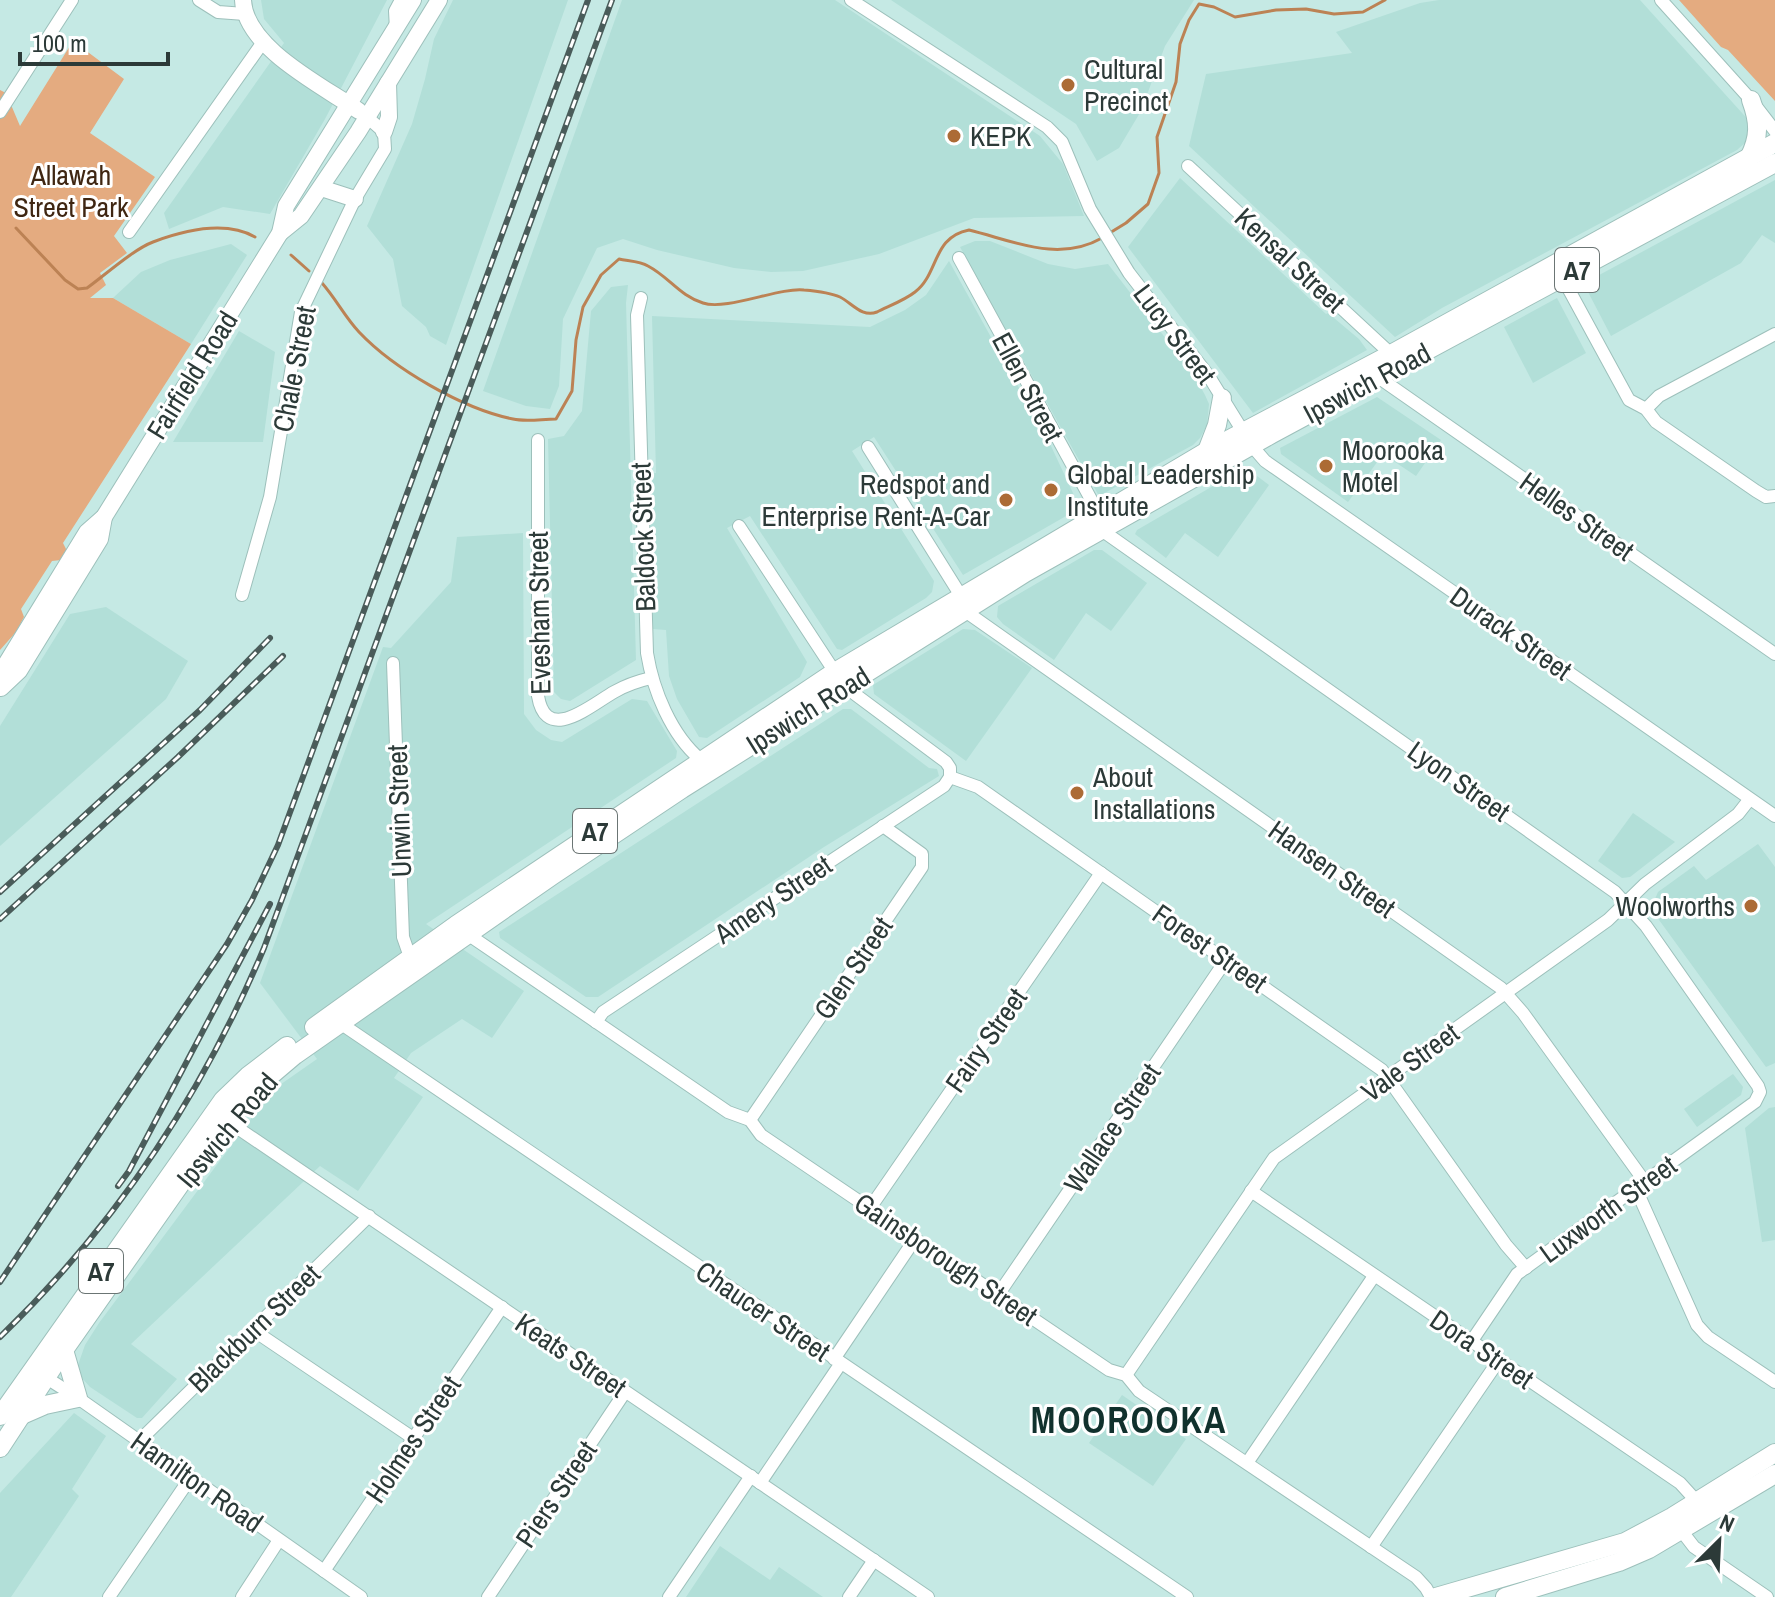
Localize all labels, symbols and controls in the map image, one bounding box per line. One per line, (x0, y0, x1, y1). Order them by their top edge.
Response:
scale bar (20, 16, 168, 66)
text: 100 m (32, 27, 87, 59)
place label: Cultural Precinct (1084, 50, 1168, 120)
marker: Cultural Precinct (1059, 76, 1077, 94)
place label: KEPK (970, 117, 1031, 155)
marker: KEPK (945, 127, 963, 145)
park label: Allawah Street Park (14, 156, 129, 226)
street label: Kensal Street (1227, 199, 1353, 321)
road number: A7 (1555, 248, 1599, 292)
street label: Lucy Street (1125, 276, 1225, 392)
street label: Chale Street (263, 303, 325, 435)
street label: Fairfield Road (138, 304, 246, 446)
street label: Ellen Street (983, 326, 1073, 448)
street label: Ipswich Road (1297, 334, 1437, 432)
place label: Moorooka Motel (1342, 431, 1444, 501)
place label: Global Leadership Institute (1067, 455, 1255, 525)
marker: Moorooka Motel (1317, 457, 1335, 475)
street label: Baldock Street (621, 462, 665, 612)
street label: Helles Street (1512, 463, 1642, 569)
place label: Redspot and Enterprise Rent-A-Car (762, 465, 990, 535)
marker: Global Leadership Institute (1042, 481, 1060, 499)
marker: Redspot and Enterprise Rent-A-Car (997, 491, 1015, 509)
street label: Evesham Street (519, 531, 559, 695)
street label: Durack Street (1443, 577, 1579, 689)
street label: Ipswich Road (739, 657, 877, 763)
street label: Lyon Street (1400, 732, 1518, 830)
street label: Unwin Street (378, 744, 420, 878)
place label: About Installations (1092, 758, 1216, 828)
marker: About Installations (1068, 784, 1086, 802)
road number: A7 (573, 809, 617, 853)
street label: Hansen Street (1261, 811, 1403, 927)
street label: Amery Street (706, 846, 839, 953)
place label: Woolworths (1615, 887, 1735, 925)
street label: Forest Street (1145, 895, 1275, 1001)
marker: Woolworths (1742, 897, 1760, 915)
street label: Glen Street (805, 909, 901, 1027)
street label: Fairy Street (936, 980, 1036, 1100)
street label: Vale Street (1354, 1014, 1466, 1110)
street label: Wallace Street (1055, 1056, 1169, 1200)
street label: Ipswich Road (168, 1065, 286, 1195)
street label: Luxworth Street (1532, 1146, 1684, 1272)
street label: Gainsborough Street (847, 1184, 1045, 1334)
road number: A7 (79, 1249, 123, 1293)
street label: Chaucer Street (688, 1252, 838, 1370)
street label: Blackburn Street (180, 1255, 328, 1401)
street label: Dora Street (1423, 1300, 1541, 1398)
street label: Keats Street (508, 1304, 634, 1406)
street label: Holmes Street (357, 1368, 469, 1510)
district label: MOOROOKA (1031, 1396, 1227, 1444)
street label: Hamilton Road (123, 1423, 271, 1541)
street label: Piers Street (506, 1433, 606, 1555)
north arrow (1679, 1501, 1759, 1581)
text: N (1715, 1506, 1739, 1539)

